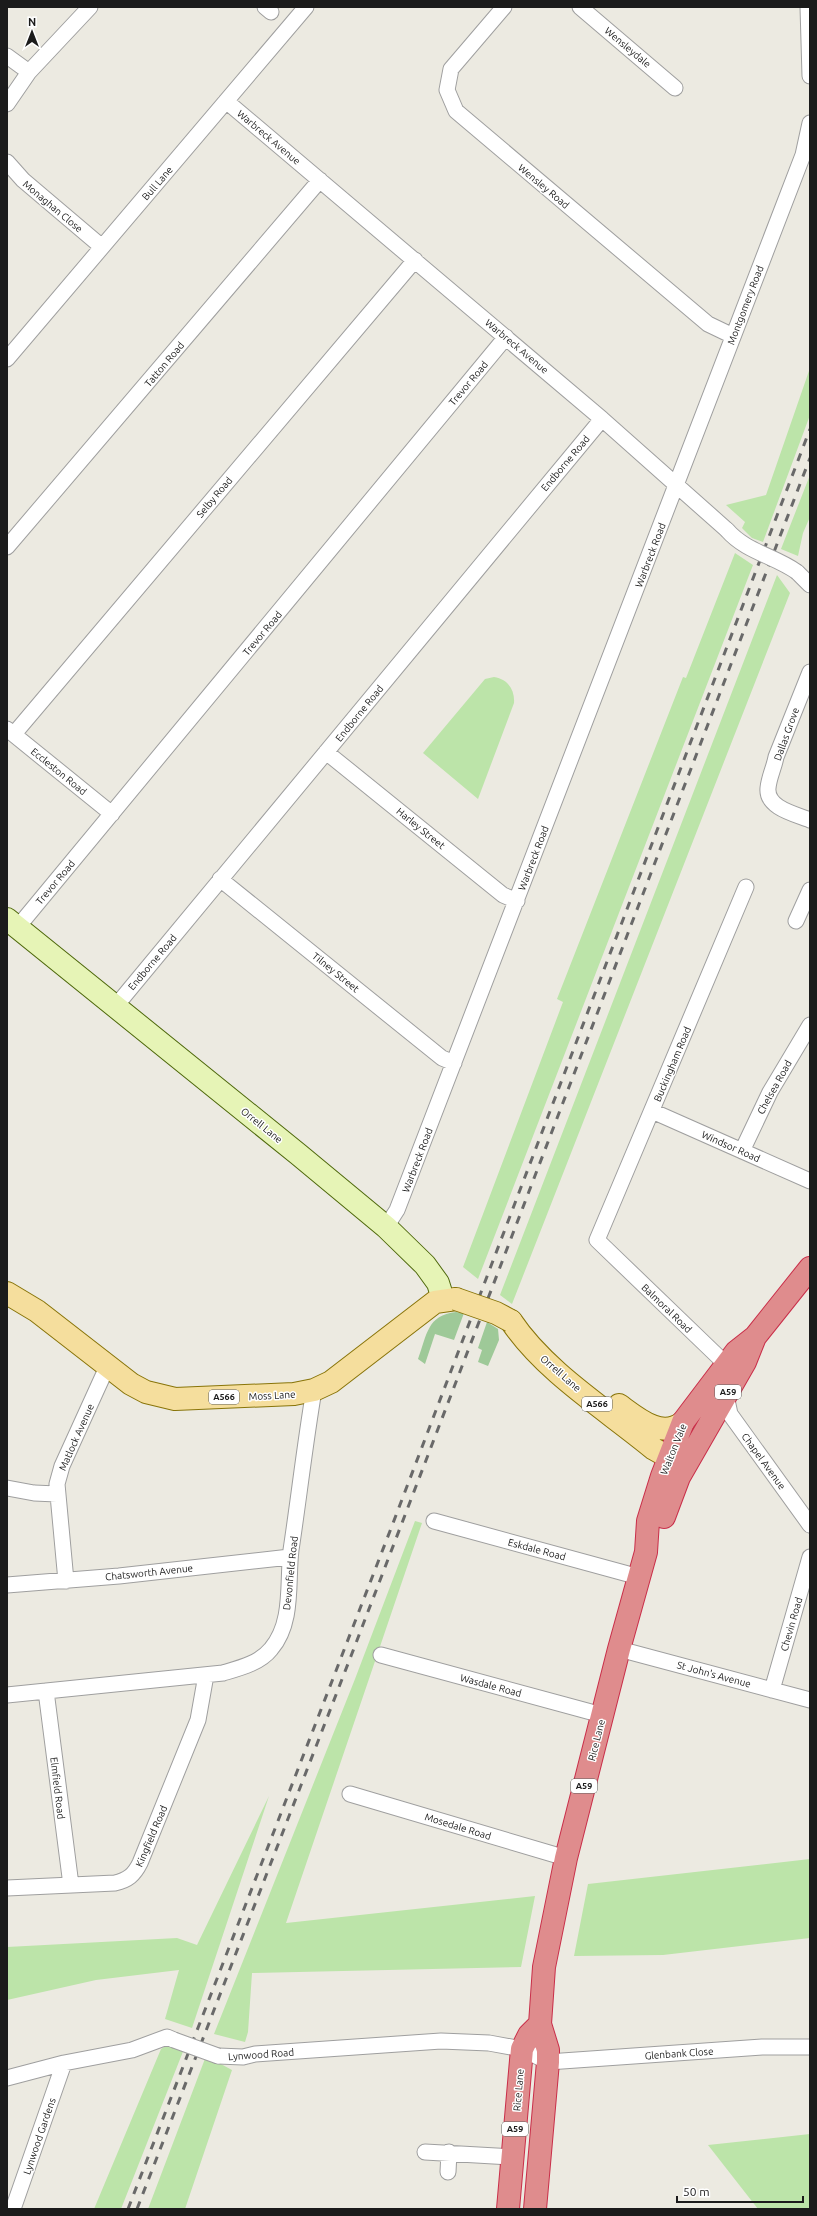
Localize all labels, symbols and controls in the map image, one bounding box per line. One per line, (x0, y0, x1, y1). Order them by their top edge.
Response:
north arrow (12, 12, 52, 52)
text: N (28, 16, 36, 28)
street label: Wensleydale (602, 25, 653, 70)
street label: Warbreck Avenue (235, 108, 302, 167)
street label: Wensley Road (516, 162, 571, 211)
street label: Bull Lane (140, 164, 175, 202)
street label: Monaghan Close (21, 178, 85, 235)
street label: Montgomery Road (725, 264, 766, 346)
street label: Warbreck Avenue (483, 317, 550, 376)
street label: Tatton Road (142, 340, 186, 389)
street label: Trevor Road (447, 359, 490, 408)
street label: Endborne Road (539, 433, 592, 493)
street label: Selby Road (194, 475, 235, 520)
street label: Warbreck Road (633, 521, 668, 589)
street label: Trevor Road (241, 609, 284, 658)
street label: Endborne Road (333, 683, 386, 744)
street label: Dallas Grove (772, 706, 801, 762)
street label: Eccleston Road (29, 746, 89, 797)
street label: Harley Street (394, 806, 447, 851)
street label: Warbreck Road (516, 824, 551, 892)
street label: Trevor Road (34, 858, 77, 907)
street label: Endborne Road (126, 932, 179, 992)
street label: Tilney Street (310, 950, 361, 995)
street label: Buckingham Road (652, 1025, 693, 1103)
street label: Chelsea Road (755, 1058, 794, 1116)
street label: Orrell Lane (239, 1105, 285, 1145)
street label: Warbreck Road (400, 1126, 435, 1194)
street label: Windsor Road (700, 1129, 762, 1164)
street label: Balmoral Road (639, 1282, 694, 1335)
street label: Orrell Lane (538, 1353, 583, 1394)
road number: A59 (715, 1385, 741, 1399)
street label: Moss Lane (248, 1389, 296, 1402)
road number: A566 (209, 1390, 239, 1404)
road number: A566 (582, 1397, 612, 1411)
street label: Matlock Avenue (57, 1402, 96, 1472)
street label: Walton Vale (658, 1422, 689, 1476)
street label: Chapel Avenue (739, 1431, 788, 1492)
street label: Devonfield Road (281, 1535, 300, 1611)
street label: Eskdale Road (507, 1536, 567, 1563)
street label: Chatsworth Avenue (105, 1562, 194, 1583)
street label: Chevin Road (779, 1596, 804, 1652)
street label: St John's Avenue (676, 1659, 752, 1690)
street label: Wasdale Road (459, 1672, 523, 1699)
street label: Rice Lane (586, 1718, 607, 1762)
street label: Elmfield Road (48, 1756, 67, 1820)
road number: A59 (571, 1779, 597, 1793)
street label: Kingfield Road (134, 1804, 169, 1869)
street label: Mosedale Road (423, 1811, 493, 1842)
street label: Glenbank Close (644, 2046, 714, 2061)
street label: Lynwood Road (228, 2047, 295, 2062)
street label: Rice Lane (511, 2068, 526, 2112)
street label: Lynwood Gardens (21, 2097, 58, 2176)
road number: A59 (502, 2122, 528, 2136)
scale bar (677, 2178, 803, 2204)
text: 50 m (683, 2185, 710, 2198)

